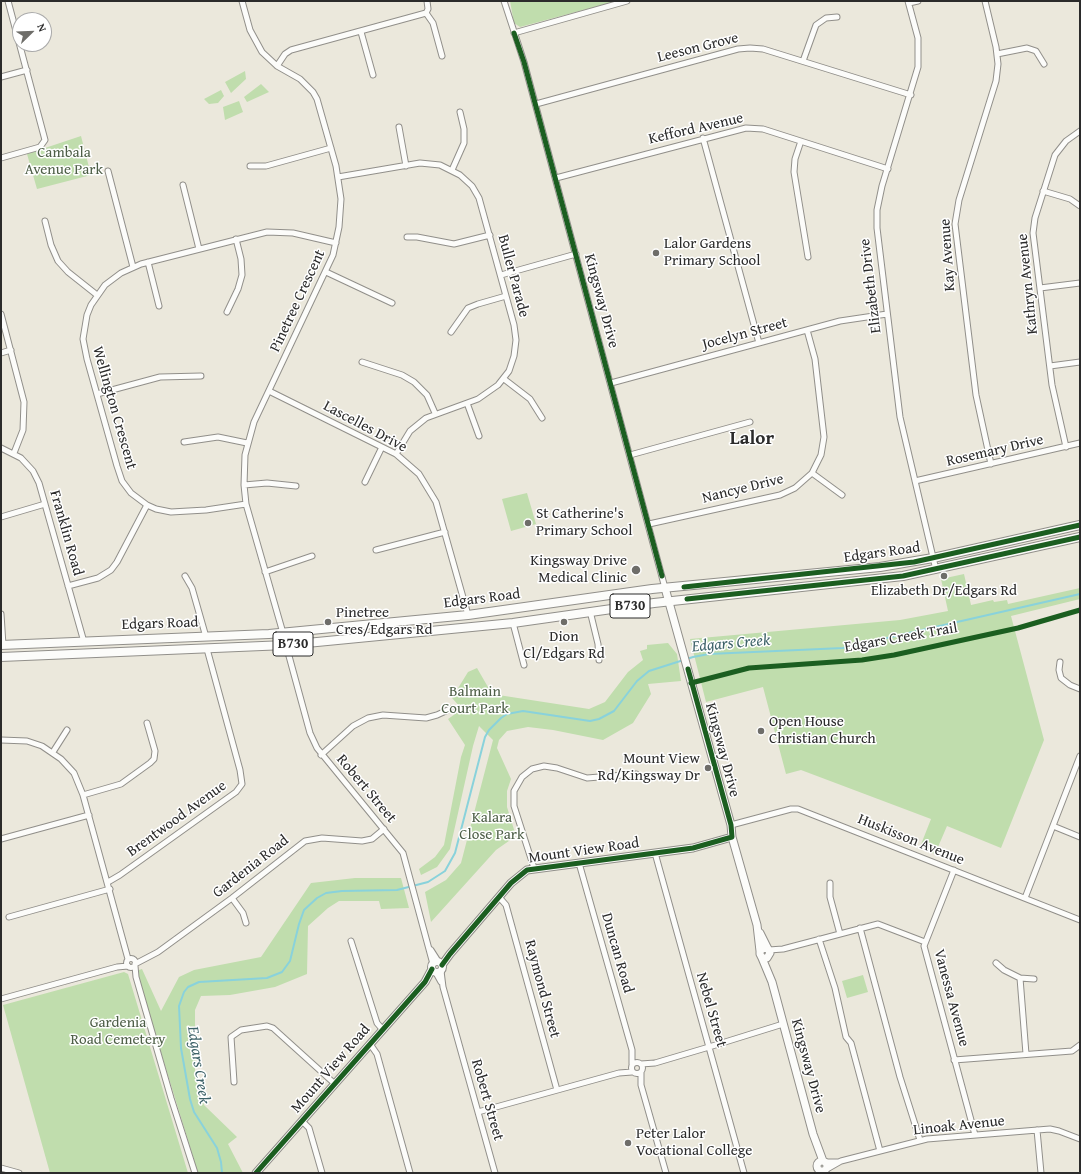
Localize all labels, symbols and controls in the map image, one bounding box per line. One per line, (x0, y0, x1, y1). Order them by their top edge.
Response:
north arrow (12, 12, 52, 52)
text: N (33, 21, 51, 34)
street label: Leeson Grove (656, 29, 740, 67)
street label: Kefford Avenue (647, 109, 745, 149)
park label: Cambala Avenue Park (25, 144, 103, 179)
street label: Kay Avenue (936, 218, 960, 292)
street label: Buller Parade (493, 233, 533, 319)
street label: Kathryn Avenue (1014, 233, 1042, 335)
place label: Lalor Gardens Primary School (664, 235, 760, 270)
street label: Elizabeth Drive (856, 238, 886, 334)
street label: Pinetree Crescent (266, 247, 330, 355)
marker: Lalor Gardens Primary School (651, 248, 661, 258)
street label: Kingsway Drive (580, 252, 622, 350)
street label: Jocelyn Street (700, 314, 790, 354)
street label: Wellington Crescent (88, 345, 140, 471)
street label: Lascelles Drive (320, 397, 410, 457)
district label: Lalor (730, 428, 774, 450)
street label: Rosemary Drive (945, 431, 1045, 471)
street label: Nancye Drive (700, 470, 786, 508)
street label: Franklin Road (45, 488, 87, 578)
place label: St Catherine's Primary School (536, 505, 632, 540)
marker: St Catherine's Primary School (523, 518, 533, 528)
street label: Edgars Road (843, 539, 921, 567)
place label: Kingsway Drive Medical Clinic (530, 552, 627, 587)
marker: Kingsway Drive Medical Clinic (630, 564, 642, 576)
marker: Elizabeth Dr/Edgars Rd (939, 571, 949, 581)
place label: Elizabeth Dr/Edgars Rd (871, 582, 1017, 600)
street label: Edgars Road (443, 585, 521, 613)
road number: B730 (610, 594, 650, 618)
place label: Pinetree Cres/Edgars Rd (336, 604, 432, 639)
street label: Edgars Road (121, 614, 199, 634)
marker: Pinetree Cres/Edgars Rd (323, 617, 333, 627)
marker: Dion Cl/Edgars Rd (559, 617, 569, 627)
street label: Edgars Creek Trail (843, 619, 959, 657)
place label: Dion Cl/Edgars Rd (523, 628, 605, 663)
water label: Edgars Creek (691, 631, 771, 657)
road number: B730 (273, 632, 313, 656)
park label: Balmain Court Park (441, 683, 509, 718)
street label: Kingsway Drive (701, 701, 743, 799)
place label: Open House Christian Church (769, 713, 876, 748)
marker: Open House Christian Church (756, 726, 766, 736)
place label: Mount View Rd/Kingsway Dr (598, 750, 700, 785)
street label: Robert Street (332, 751, 400, 827)
marker: Mount View Rd/Kingsway Dr (703, 763, 713, 773)
street label: Brentwood Avenue (124, 777, 230, 861)
park label: Kalara Close Park (459, 809, 525, 844)
street label: Huskisson Avenue (855, 810, 967, 870)
street label: Gardenia Road (209, 832, 293, 902)
street label: Mount View Road (528, 834, 640, 868)
street label: Duncan Road (597, 911, 637, 995)
street label: Raymond Street (520, 938, 564, 1040)
street label: Vanessa Avenue (929, 947, 973, 1049)
street label: Nebel Street (692, 970, 730, 1050)
park label: Gardenia Road Cemetery (70, 1014, 166, 1049)
street label: Kingsway Drive (787, 1017, 829, 1115)
street label: Mount View Road (288, 1021, 374, 1117)
water label: Edgars Creek (182, 1025, 214, 1105)
street label: Robert Street (467, 1057, 507, 1143)
street label: Linoak Avenue (912, 1112, 1006, 1140)
place label: Peter Lalor Vocational College (636, 1125, 752, 1160)
marker: Peter Lalor Vocational College (623, 1138, 633, 1148)

